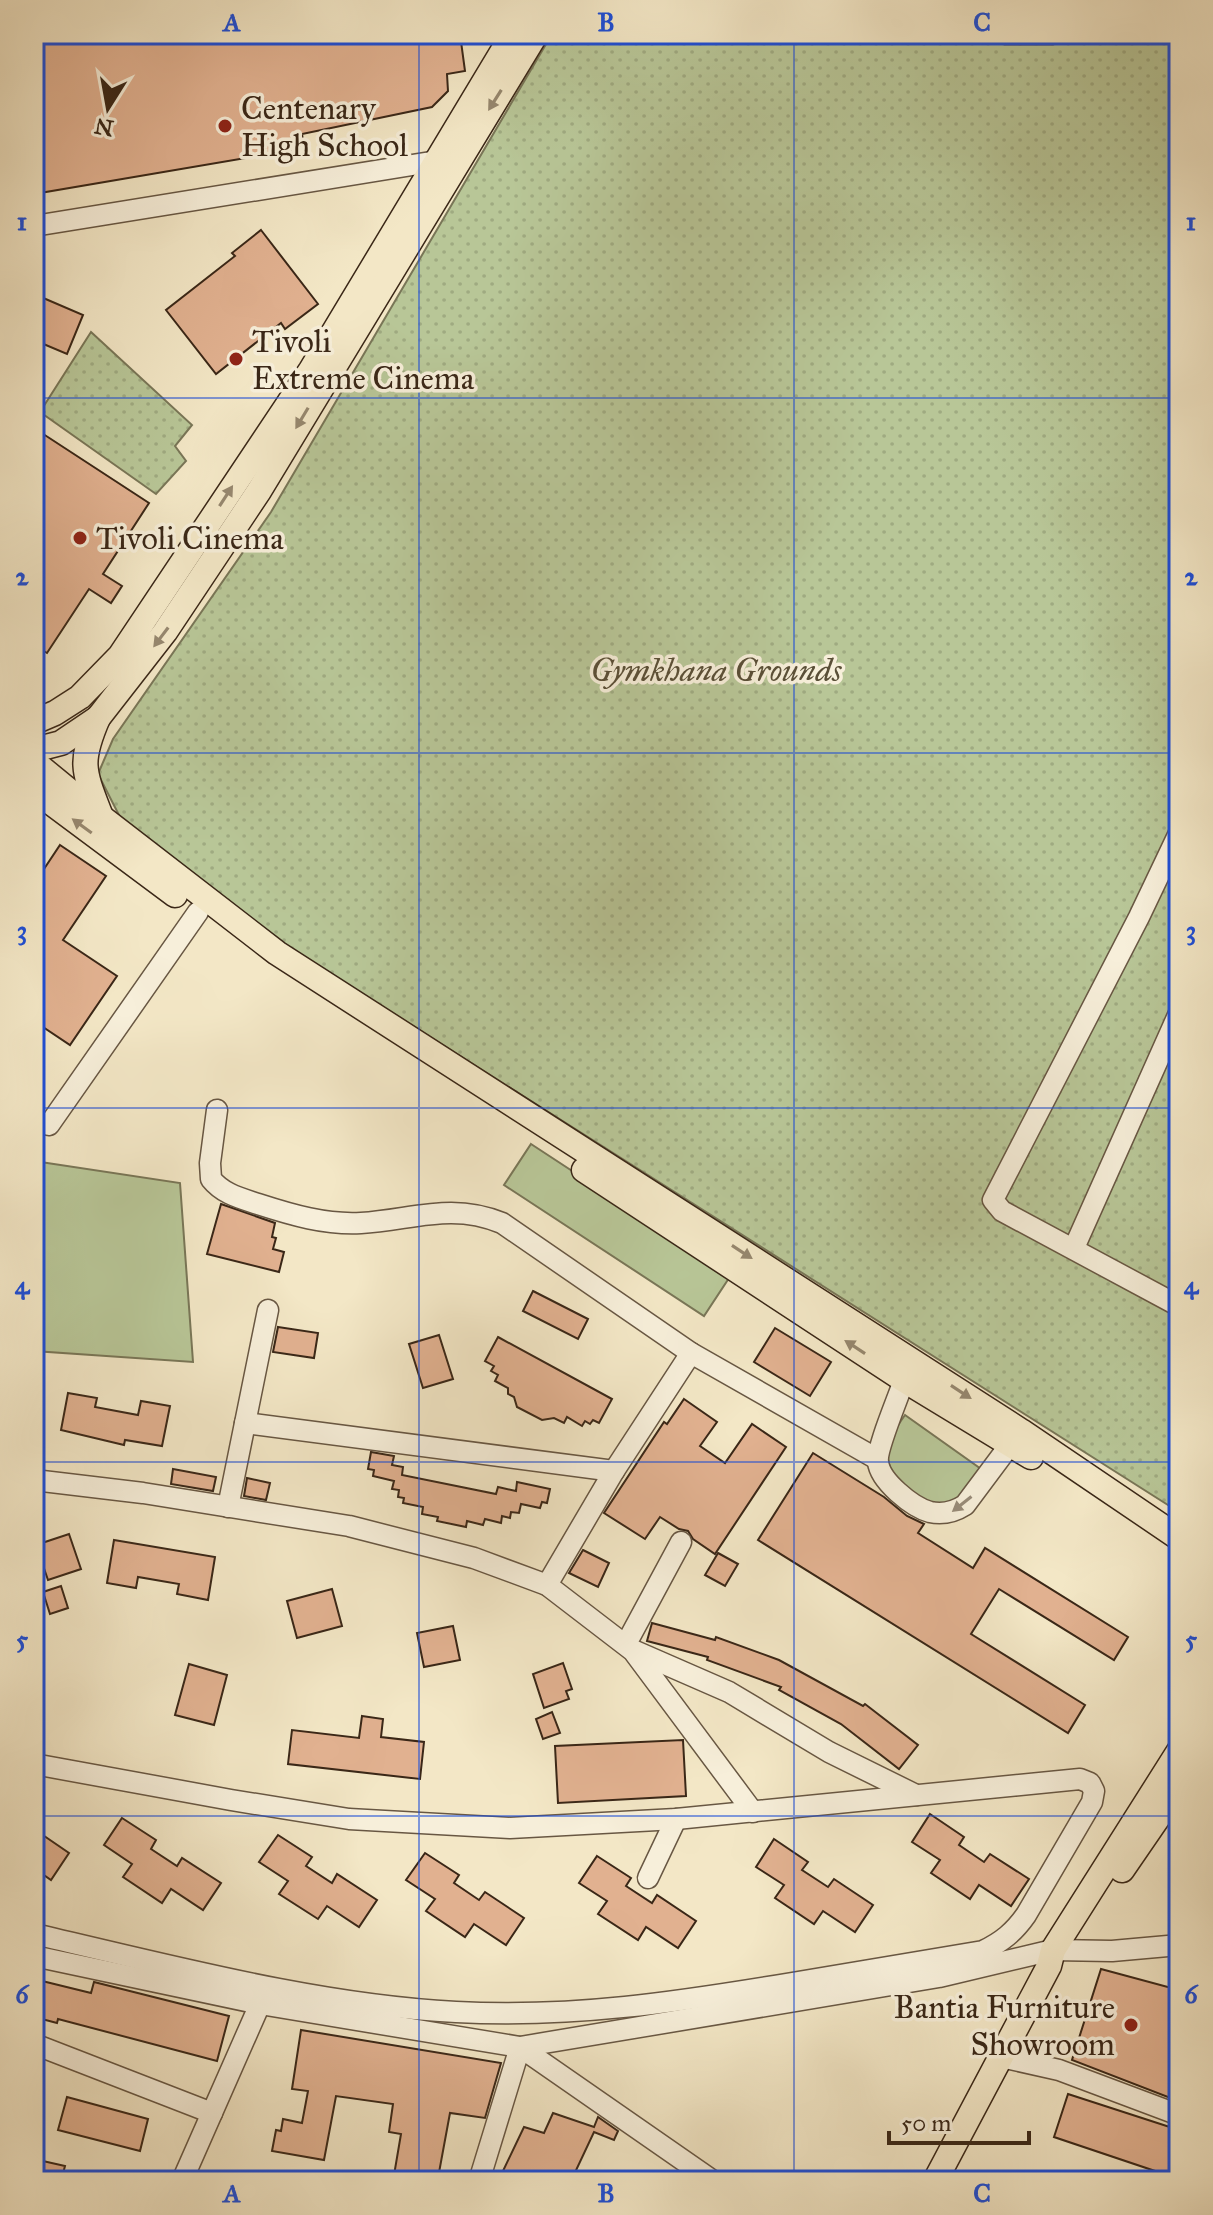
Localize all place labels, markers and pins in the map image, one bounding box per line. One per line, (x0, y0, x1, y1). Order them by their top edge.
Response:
place label: Centenary High School (241, 89, 408, 165)
marker: Centenary High School (216, 117, 234, 135)
place label: Tivoli Extreme Cinema (252, 322, 475, 398)
marker: Tivoli Extreme Cinema (227, 350, 245, 368)
place label: Tivoli Cinema (96, 519, 284, 558)
marker: Tivoli Cinema (71, 529, 89, 547)
place label: Bantia Furniture Showroom (894, 1988, 1115, 2064)
marker: Bantia Furniture Showroom (1122, 2016, 1140, 2034)

